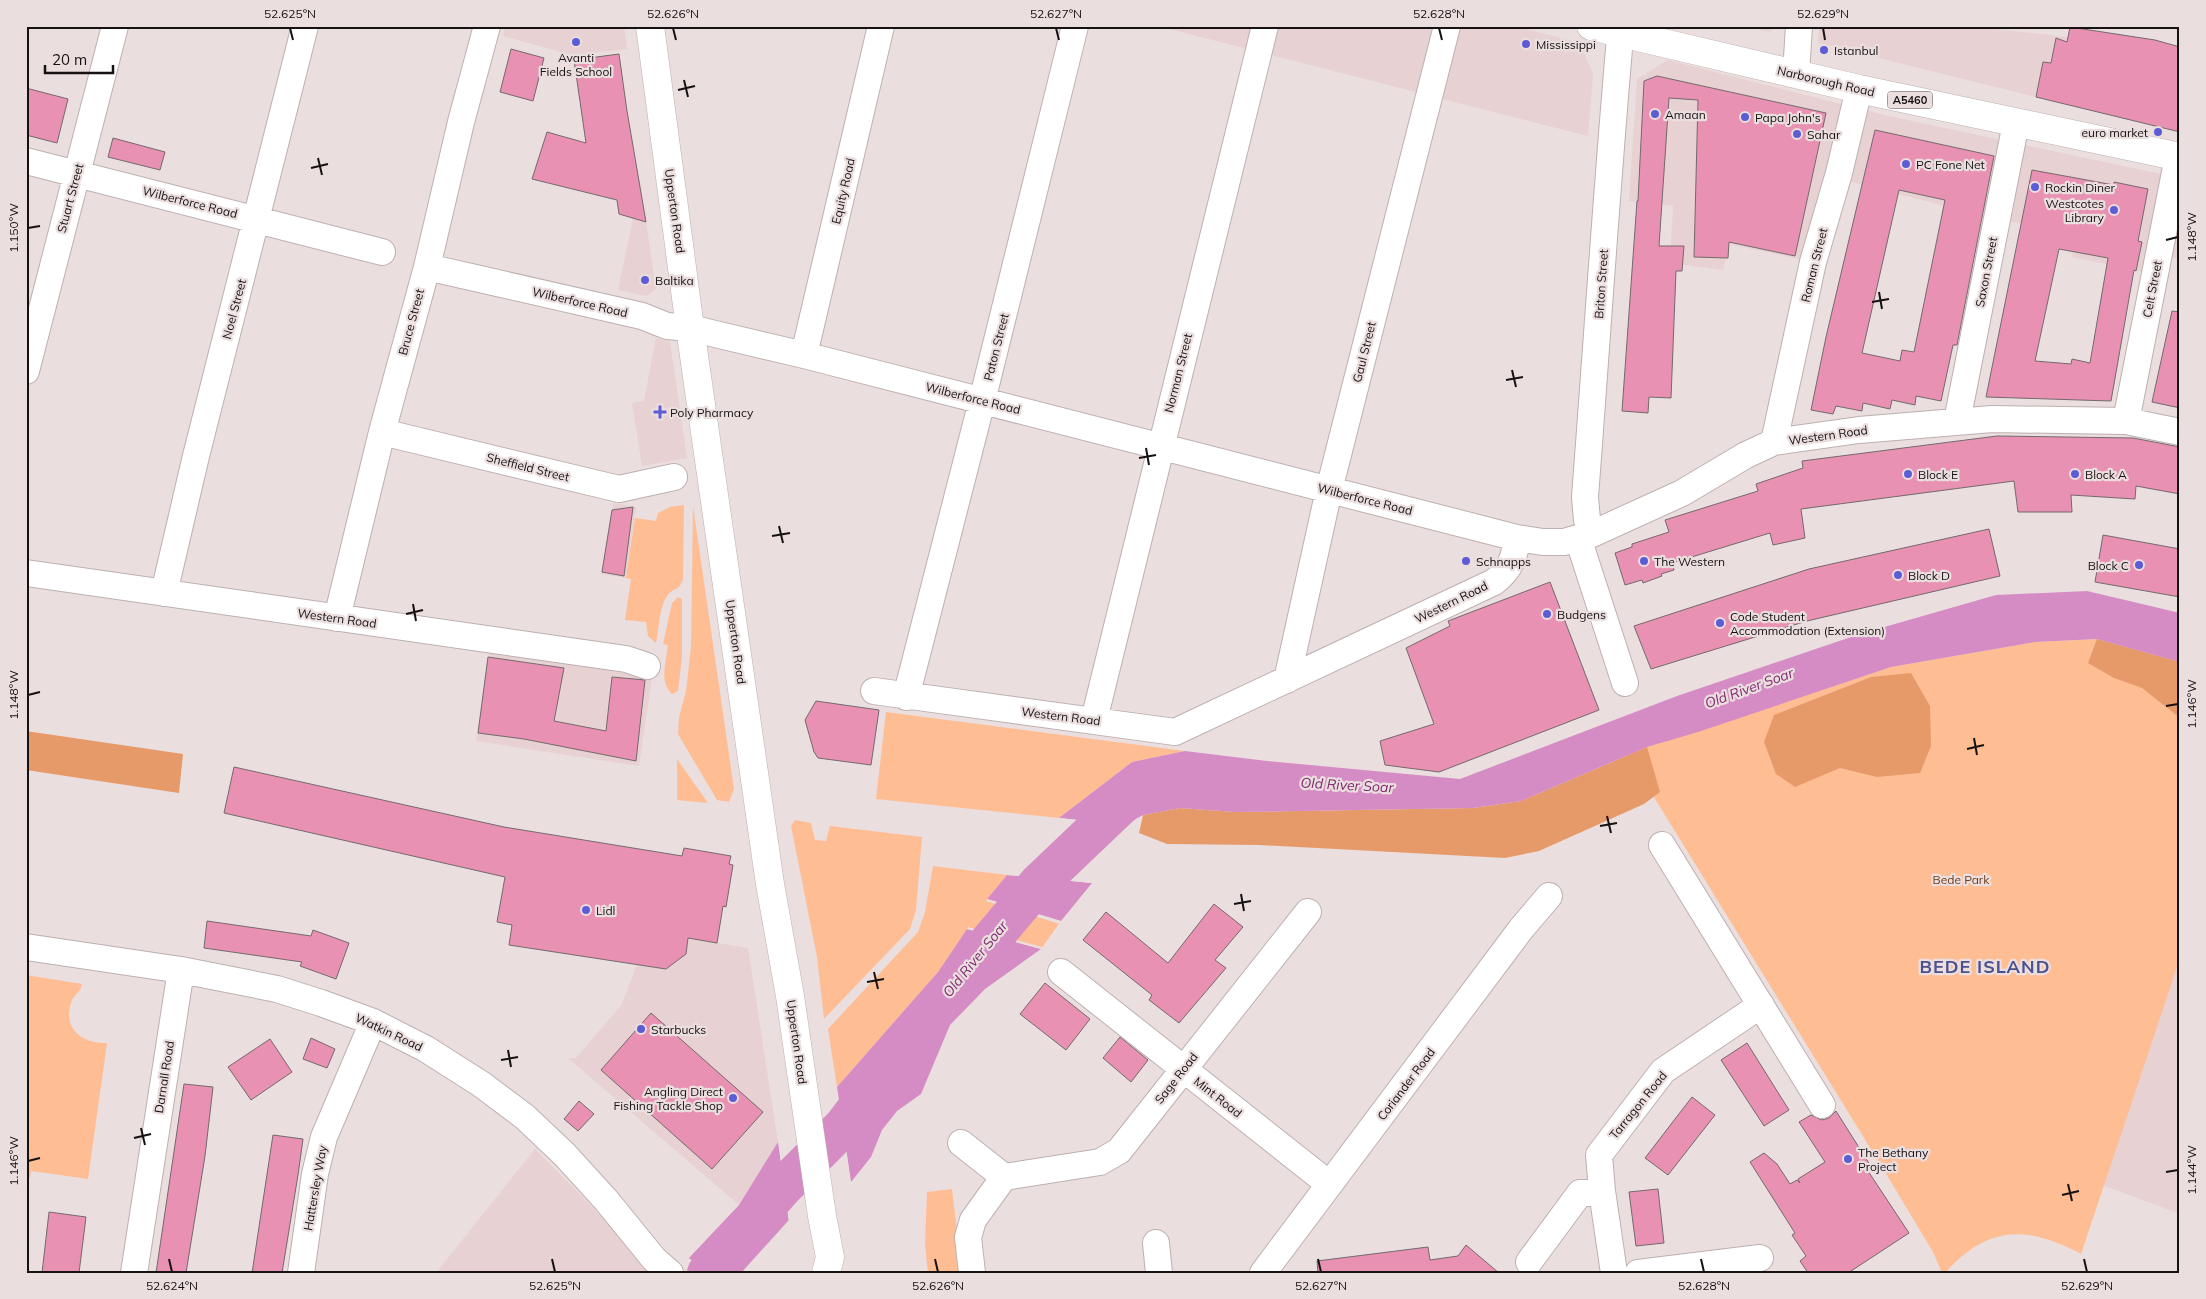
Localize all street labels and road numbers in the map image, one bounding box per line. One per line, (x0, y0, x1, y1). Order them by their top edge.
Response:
street label: Narborough Road (1776, 63, 1876, 99)
road number: A5460 (1888, 92, 1932, 108)
street label: Equity Road (828, 157, 858, 225)
street label: Stuart Street (54, 162, 86, 234)
street label: Upperton Road (662, 168, 688, 254)
street label: Wilberforce Road (141, 183, 239, 221)
street label: Roman Street (1798, 226, 1830, 304)
street label: Saxon Street (1972, 236, 2000, 308)
street label: Briton Street (1591, 249, 1611, 319)
street label: Celt Street (2139, 259, 2165, 319)
street label: Noel Street (219, 277, 249, 341)
street label: Wilberforce Road (531, 284, 629, 320)
street label: Bruce Street (395, 287, 427, 357)
street label: Paton Street (980, 312, 1012, 382)
street label: Gaul Street (1349, 320, 1379, 384)
street label: Norman Street (1161, 332, 1195, 414)
street label: Wilberforce Road (924, 379, 1022, 417)
street label: Western Road (1788, 422, 1868, 448)
street label: Sheffield Street (485, 449, 571, 485)
street label: Wilberforce Road (1316, 480, 1414, 518)
street label: Western Road (1412, 578, 1490, 626)
street label: Upperton Road (723, 599, 749, 685)
street label: Western Road (297, 605, 377, 631)
street label: Western Road (1021, 704, 1101, 728)
street label: Upperton Road (784, 999, 810, 1085)
street label: Watkin Road (353, 1010, 425, 1054)
street label: Darnall Road (151, 1040, 177, 1114)
street label: Coriander Road (1374, 1045, 1438, 1123)
street label: Sage Road (1151, 1049, 1201, 1107)
street label: Tarragon Road (1606, 1068, 1670, 1142)
street label: Mint Road (1191, 1074, 1245, 1120)
street label: Hattersley Way (300, 1144, 330, 1232)

